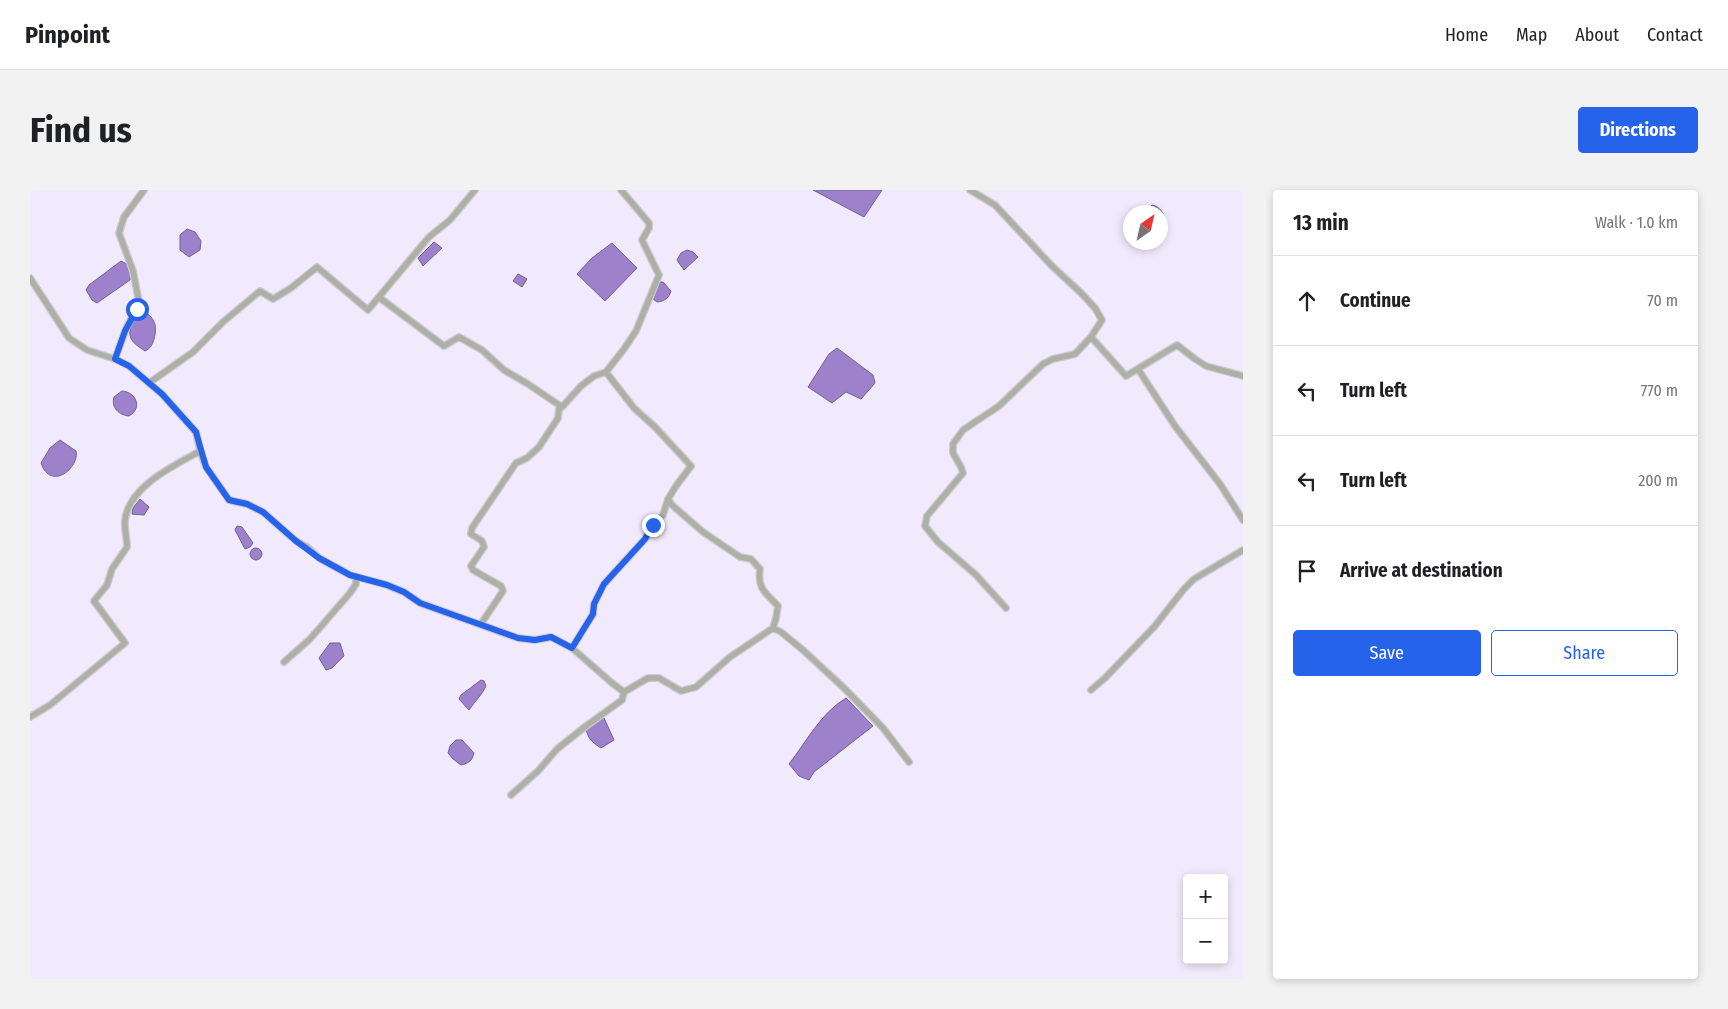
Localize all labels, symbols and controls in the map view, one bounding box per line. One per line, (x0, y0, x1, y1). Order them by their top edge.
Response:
text: Pinpoint (25, 21, 110, 49)
text: Home (1445, 24, 1488, 46)
text: Map (1516, 24, 1547, 46)
text: About (1575, 24, 1619, 46)
text: Contact (1647, 24, 1703, 46)
button: Directions (1578, 107, 1698, 153)
text: Find us (30, 109, 132, 151)
north arrow (1123, 205, 1168, 250)
text: 13 min (1293, 210, 1349, 236)
text: Walk · 1.0 km (1595, 213, 1678, 232)
icon: ahead (1293, 287, 1321, 315)
text: Continue (1340, 289, 1411, 312)
text: 70 m (1647, 291, 1678, 310)
route start (126, 298, 149, 321)
icon: left (1293, 377, 1321, 405)
text: Turn left (1340, 379, 1407, 402)
text: 770 m (1641, 381, 1678, 400)
icon: left (1293, 467, 1321, 495)
text: Turn left (1340, 469, 1407, 492)
text: 200 m (1638, 471, 1678, 490)
route end (642, 514, 665, 537)
icon: arrive (1293, 557, 1321, 585)
text: Arrive at destination (1340, 559, 1503, 582)
button: Save (1293, 630, 1481, 676)
button: Share (1491, 630, 1678, 676)
map controls (1183, 874, 1228, 964)
button: + (1183, 874, 1228, 919)
button: − (1183, 919, 1228, 964)

